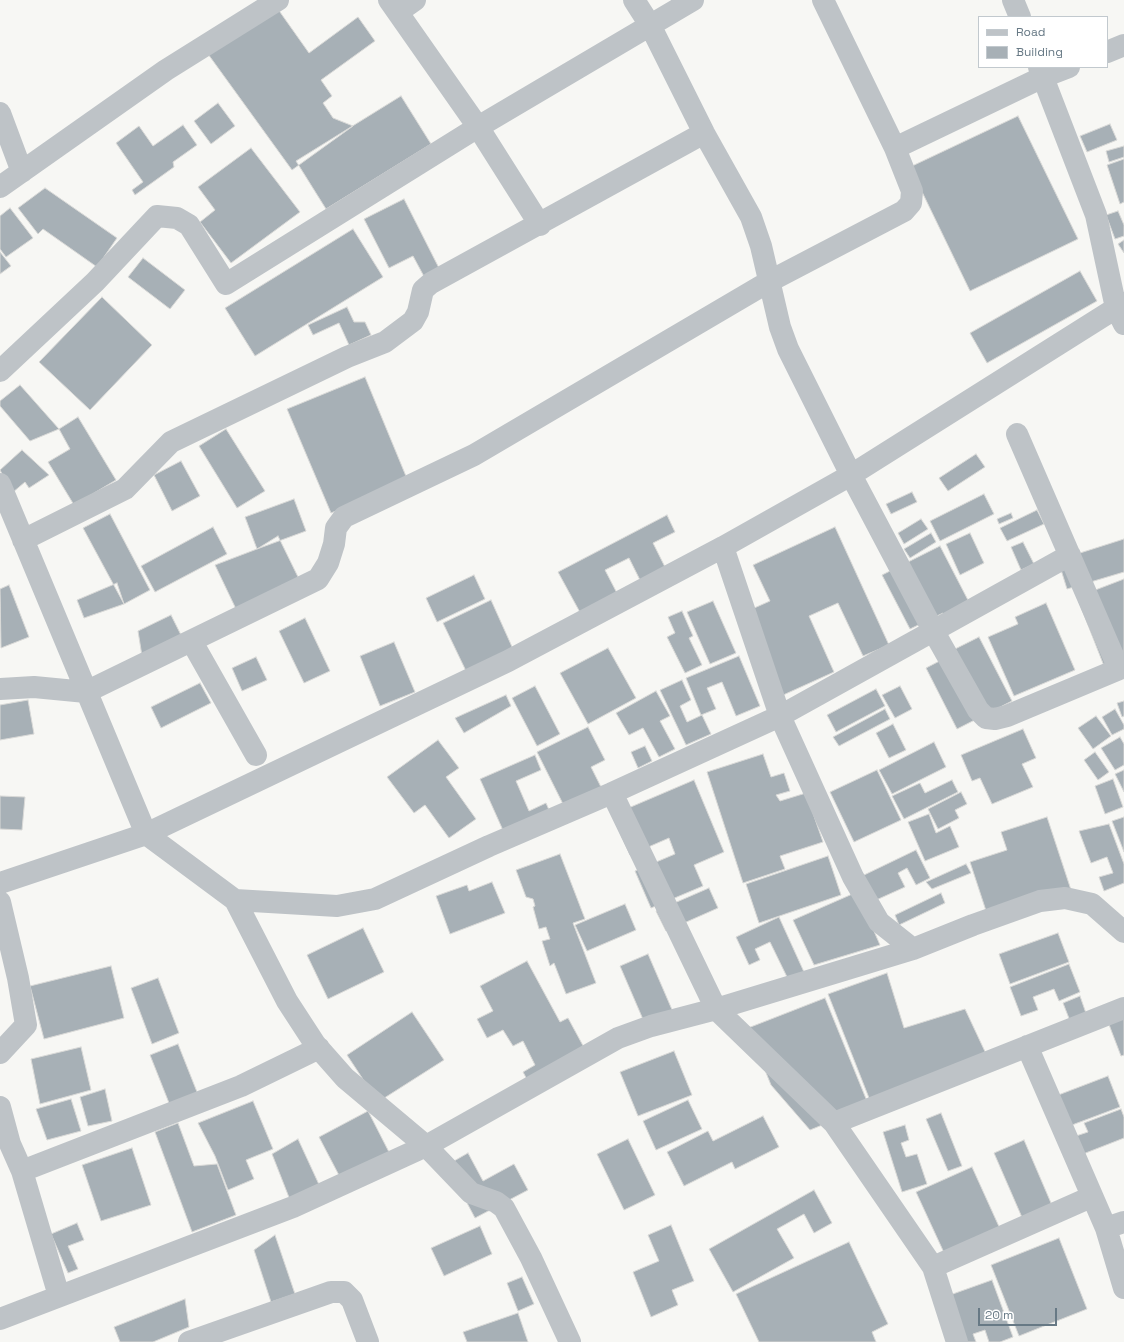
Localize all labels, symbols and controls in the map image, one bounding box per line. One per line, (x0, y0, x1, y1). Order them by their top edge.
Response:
legend (978, 16, 1108, 68)
text: Road (1016, 24, 1045, 40)
text: Building (1016, 44, 1063, 60)
scale bar (980, 1300, 1059, 1326)
text: 20 m (985, 1307, 1013, 1323)

